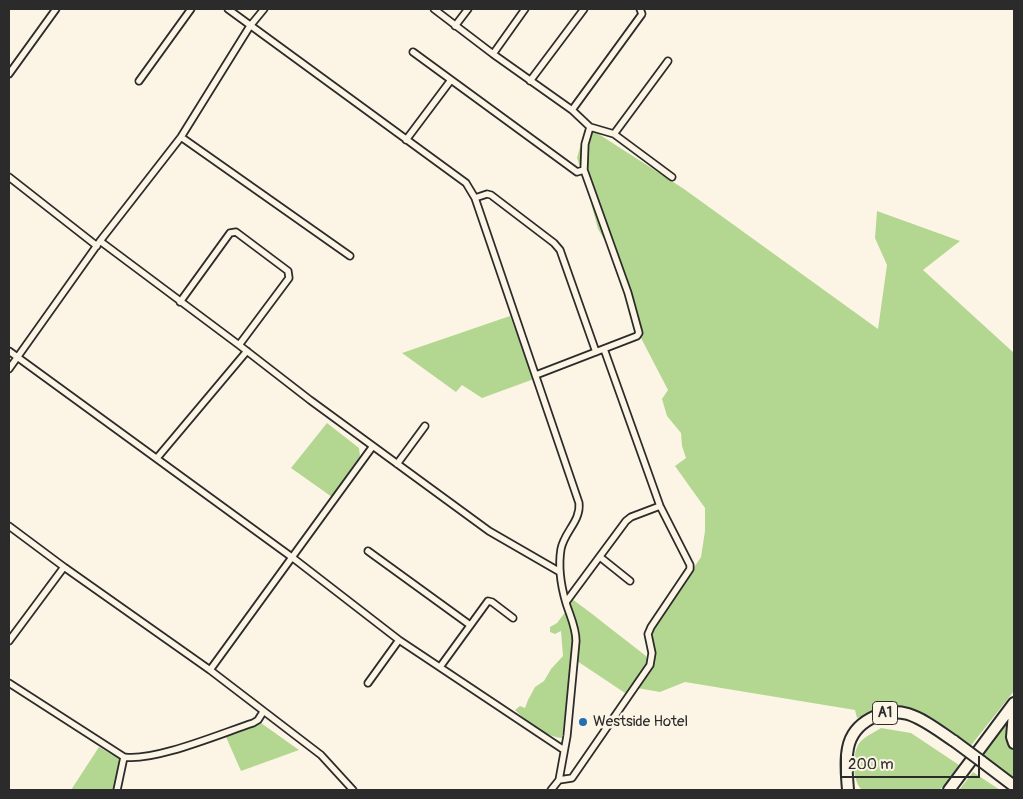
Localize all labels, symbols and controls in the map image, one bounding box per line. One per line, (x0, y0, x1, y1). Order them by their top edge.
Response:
road number: A1 (872, 701, 898, 724)
place label: Westside Hotel (593, 713, 688, 731)
marker: Westside Hotel (577, 716, 589, 728)
scale bar (843, 746, 983, 778)
text: 200 m (848, 755, 893, 774)

